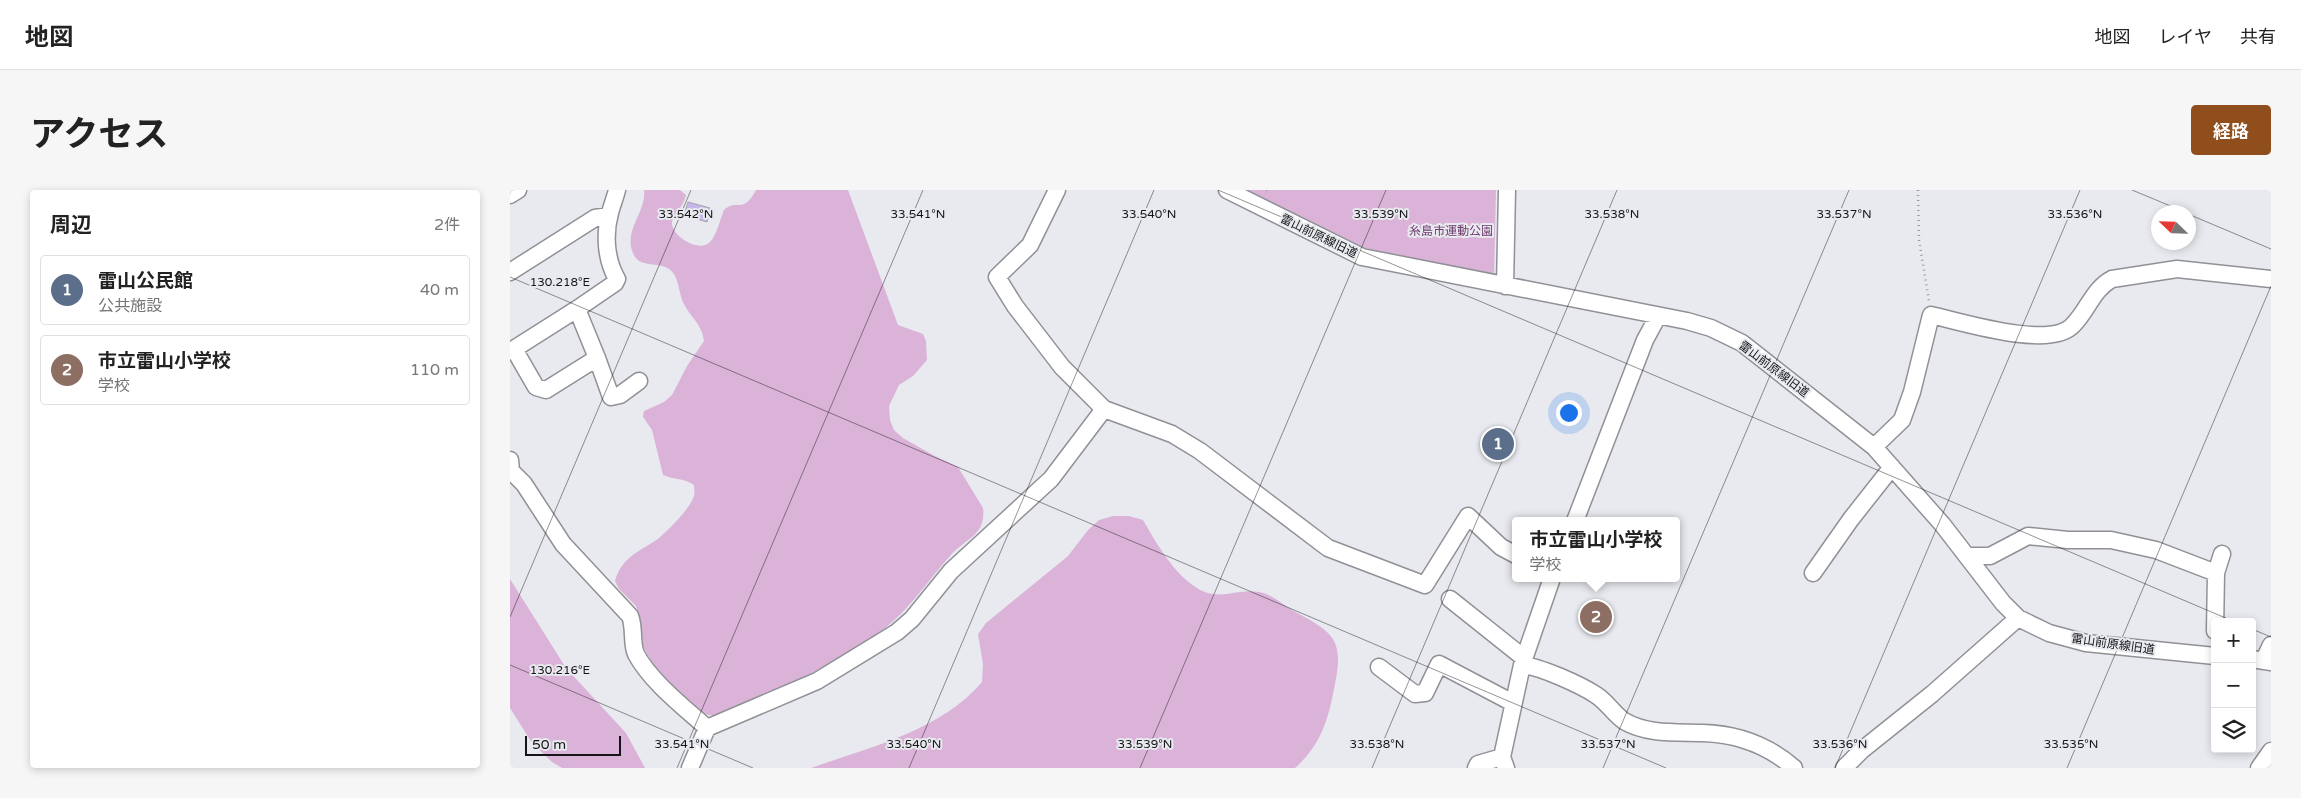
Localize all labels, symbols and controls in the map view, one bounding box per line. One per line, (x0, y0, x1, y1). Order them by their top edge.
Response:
text: 地図 (25, 23, 73, 52)
text: 地図 (2095, 26, 2131, 48)
text: レイヤ (2159, 26, 2212, 48)
text: 共有 (2240, 26, 2276, 48)
button: 経路 (2191, 105, 2271, 155)
text: アクセス (30, 114, 168, 156)
north arrow (2151, 205, 2196, 250)
text: 33.542°N (659, 207, 713, 221)
text: 33.541°N (891, 207, 945, 221)
text: 33.540°N (1122, 207, 1176, 221)
text: 33.539°N (1354, 207, 1408, 221)
text: 33.538°N (1585, 207, 1639, 221)
text: 33.537°N (1816, 207, 1872, 221)
text: 33.536°N (2048, 207, 2102, 221)
street label: 雷山前原線旧道 (1278, 211, 1360, 261)
text: 周辺 (50, 213, 92, 238)
text: 2件 (434, 215, 460, 235)
park label: 糸島市運動公園 (1409, 224, 1493, 238)
text: 雷山公民館 (98, 270, 193, 292)
text: 130.218°E (530, 275, 591, 289)
text: 1 (62, 280, 72, 300)
text: 40 m (420, 280, 459, 300)
text: 公共施設 (98, 296, 162, 316)
street label: 雷山前原線旧道 (1736, 338, 1812, 400)
text: 市立雷山小学校 (98, 350, 231, 372)
text: 2 (62, 360, 72, 380)
text: 110 m (410, 360, 459, 380)
text: 学校 (98, 376, 130, 396)
your location (1556, 400, 1582, 426)
pin: 1 (1482, 425, 1514, 463)
popup (1512, 517, 1680, 582)
text: 市立雷山小学校 (1529, 529, 1663, 551)
text: 学校 (1529, 555, 1562, 575)
pin: 2 (1580, 598, 1612, 636)
map controls (2211, 618, 2256, 753)
button: + (2211, 618, 2256, 663)
street label: 雷山前原線旧道 (2070, 631, 2156, 657)
text: 130.216°E (530, 663, 591, 677)
button: − (2211, 663, 2256, 708)
button: layers (2211, 708, 2256, 753)
scale bar (525, 733, 621, 756)
text: 50 m (532, 736, 566, 753)
text: 33.541°N (655, 737, 709, 751)
text: 33.540°N (887, 737, 941, 751)
text: 33.539°N (1118, 737, 1172, 751)
text: 33.538°N (1350, 737, 1404, 751)
text: 33.537°N (1580, 737, 1636, 751)
text: 33.536°N (1813, 737, 1867, 751)
text: 33.535°N (2044, 737, 2098, 751)

